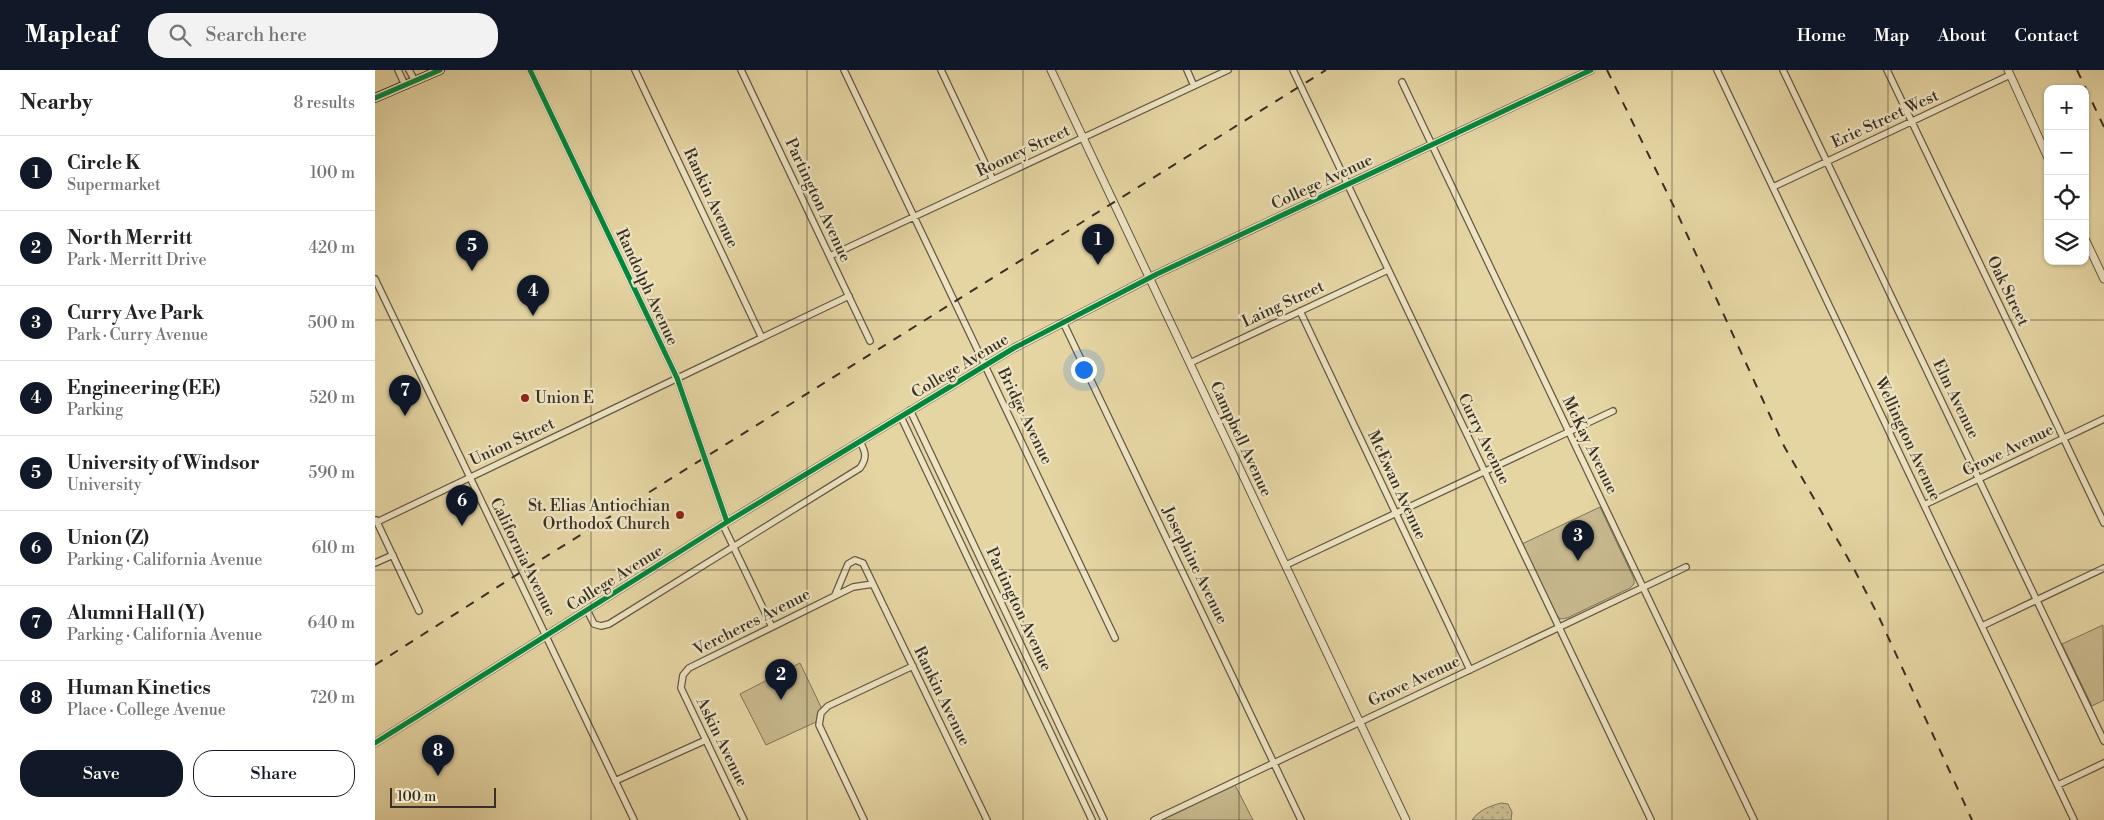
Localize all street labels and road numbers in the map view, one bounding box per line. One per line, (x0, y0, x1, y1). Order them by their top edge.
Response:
street label: Erie Street West (1828, 85, 1942, 153)
street label: Rooney Street (973, 120, 1073, 181)
street label: Partington Avenue (781, 135, 855, 265)
street label: Rankin Avenue (679, 145, 743, 251)
street label: College Avenue (1268, 150, 1376, 214)
street label: Randolph Avenue (611, 225, 683, 349)
street label: Oak Street (1982, 253, 2034, 330)
street label: Laing Street (1239, 276, 1328, 332)
street label: College Avenue (908, 329, 1012, 403)
street label: Elm Avenue (1928, 356, 1984, 442)
street label: Bridge Avenue (993, 364, 1057, 468)
street label: Wellington Avenue (1870, 373, 1945, 504)
street label: Campbell Avenue (1206, 378, 1276, 500)
street label: Curry Avenue (1453, 390, 1515, 488)
street label: McKay Avenue (1558, 393, 1622, 497)
street label: Union Street (466, 413, 558, 470)
street label: Grove Avenue (1959, 419, 2057, 481)
street label: McEwan Avenue (1363, 427, 1431, 543)
street label: California Avenue (486, 494, 560, 620)
street label: Josephine Avenue (1157, 502, 1232, 627)
street label: College Avenue (563, 540, 667, 616)
street label: Partington Avenue (982, 544, 1056, 674)
street label: Vercheres Avenue (689, 584, 814, 661)
street label: Rankin Avenue (909, 643, 975, 749)
street label: Grove Avenue (1365, 651, 1463, 711)
street label: Askin Avenue (691, 693, 752, 790)

